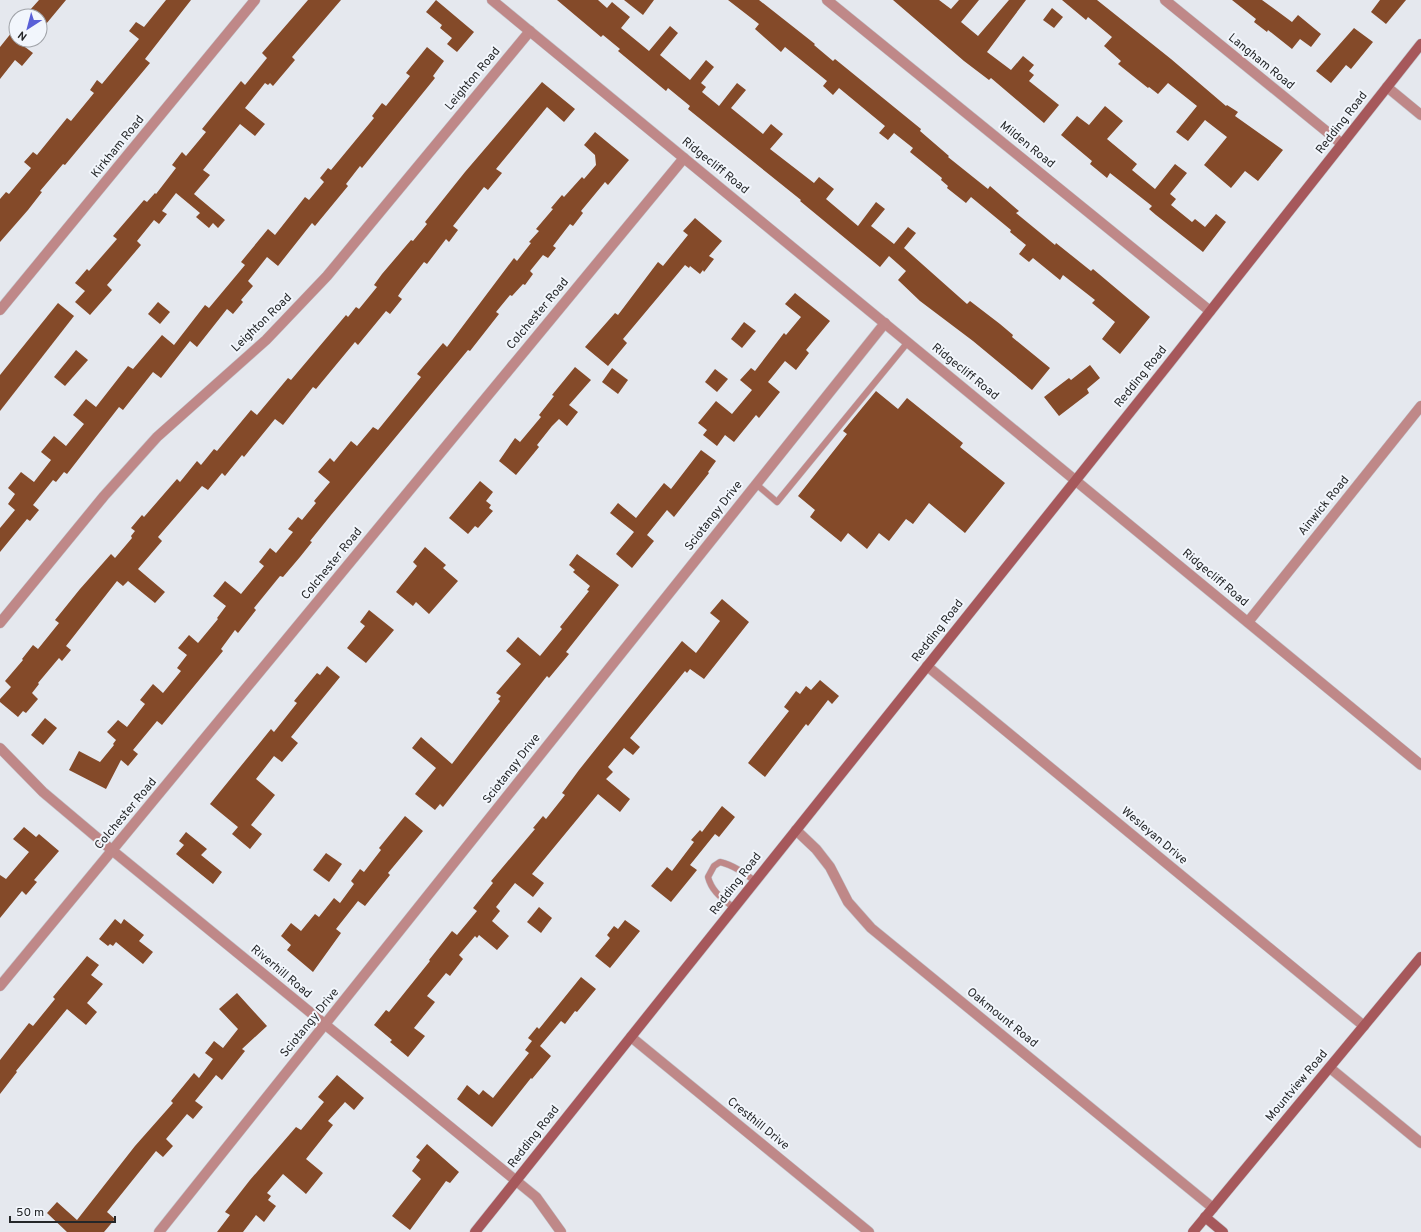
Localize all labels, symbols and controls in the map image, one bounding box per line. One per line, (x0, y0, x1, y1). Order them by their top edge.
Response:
north arrow (8, 8, 48, 48)
text: N (15, 27, 30, 43)
street label: Langham Road (1225, 30, 1297, 94)
street label: Leighton Road (442, 44, 504, 114)
street label: Redding Road (1313, 88, 1371, 158)
street label: Kirkham Road (88, 112, 148, 182)
street label: Milden Road (996, 118, 1058, 172)
street label: Ridgecliff Road (678, 134, 752, 198)
street label: Colchester Road (503, 275, 573, 353)
street label: Leighton Road (228, 290, 296, 356)
street label: Ridgecliff Road (928, 340, 1002, 404)
street label: Redding Road (1111, 343, 1171, 411)
street label: Ainwick Road (1295, 473, 1353, 539)
street label: Sciotangy Drive (682, 478, 746, 554)
street label: Colchester Road (298, 524, 366, 604)
street label: Ridgecliff Road (1178, 546, 1252, 610)
street label: Redding Road (909, 596, 967, 666)
street label: Sciotangy Drive (480, 731, 544, 807)
street label: Colchester Road (91, 775, 161, 853)
street label: Wesleyan Drive (1118, 804, 1190, 868)
street label: Redding Road (707, 849, 765, 919)
street label: Riverhill Road (247, 942, 315, 1002)
street label: Oakmount Road (963, 984, 1041, 1052)
street label: Sciotangy Drive (277, 985, 343, 1061)
street label: Mountview Road (1262, 1047, 1332, 1125)
street label: Cresthill Drive (724, 1094, 792, 1154)
street label: Redding Road (505, 1102, 563, 1172)
scale bar (10, 1198, 115, 1224)
text: 50 m (16, 1205, 44, 1221)

